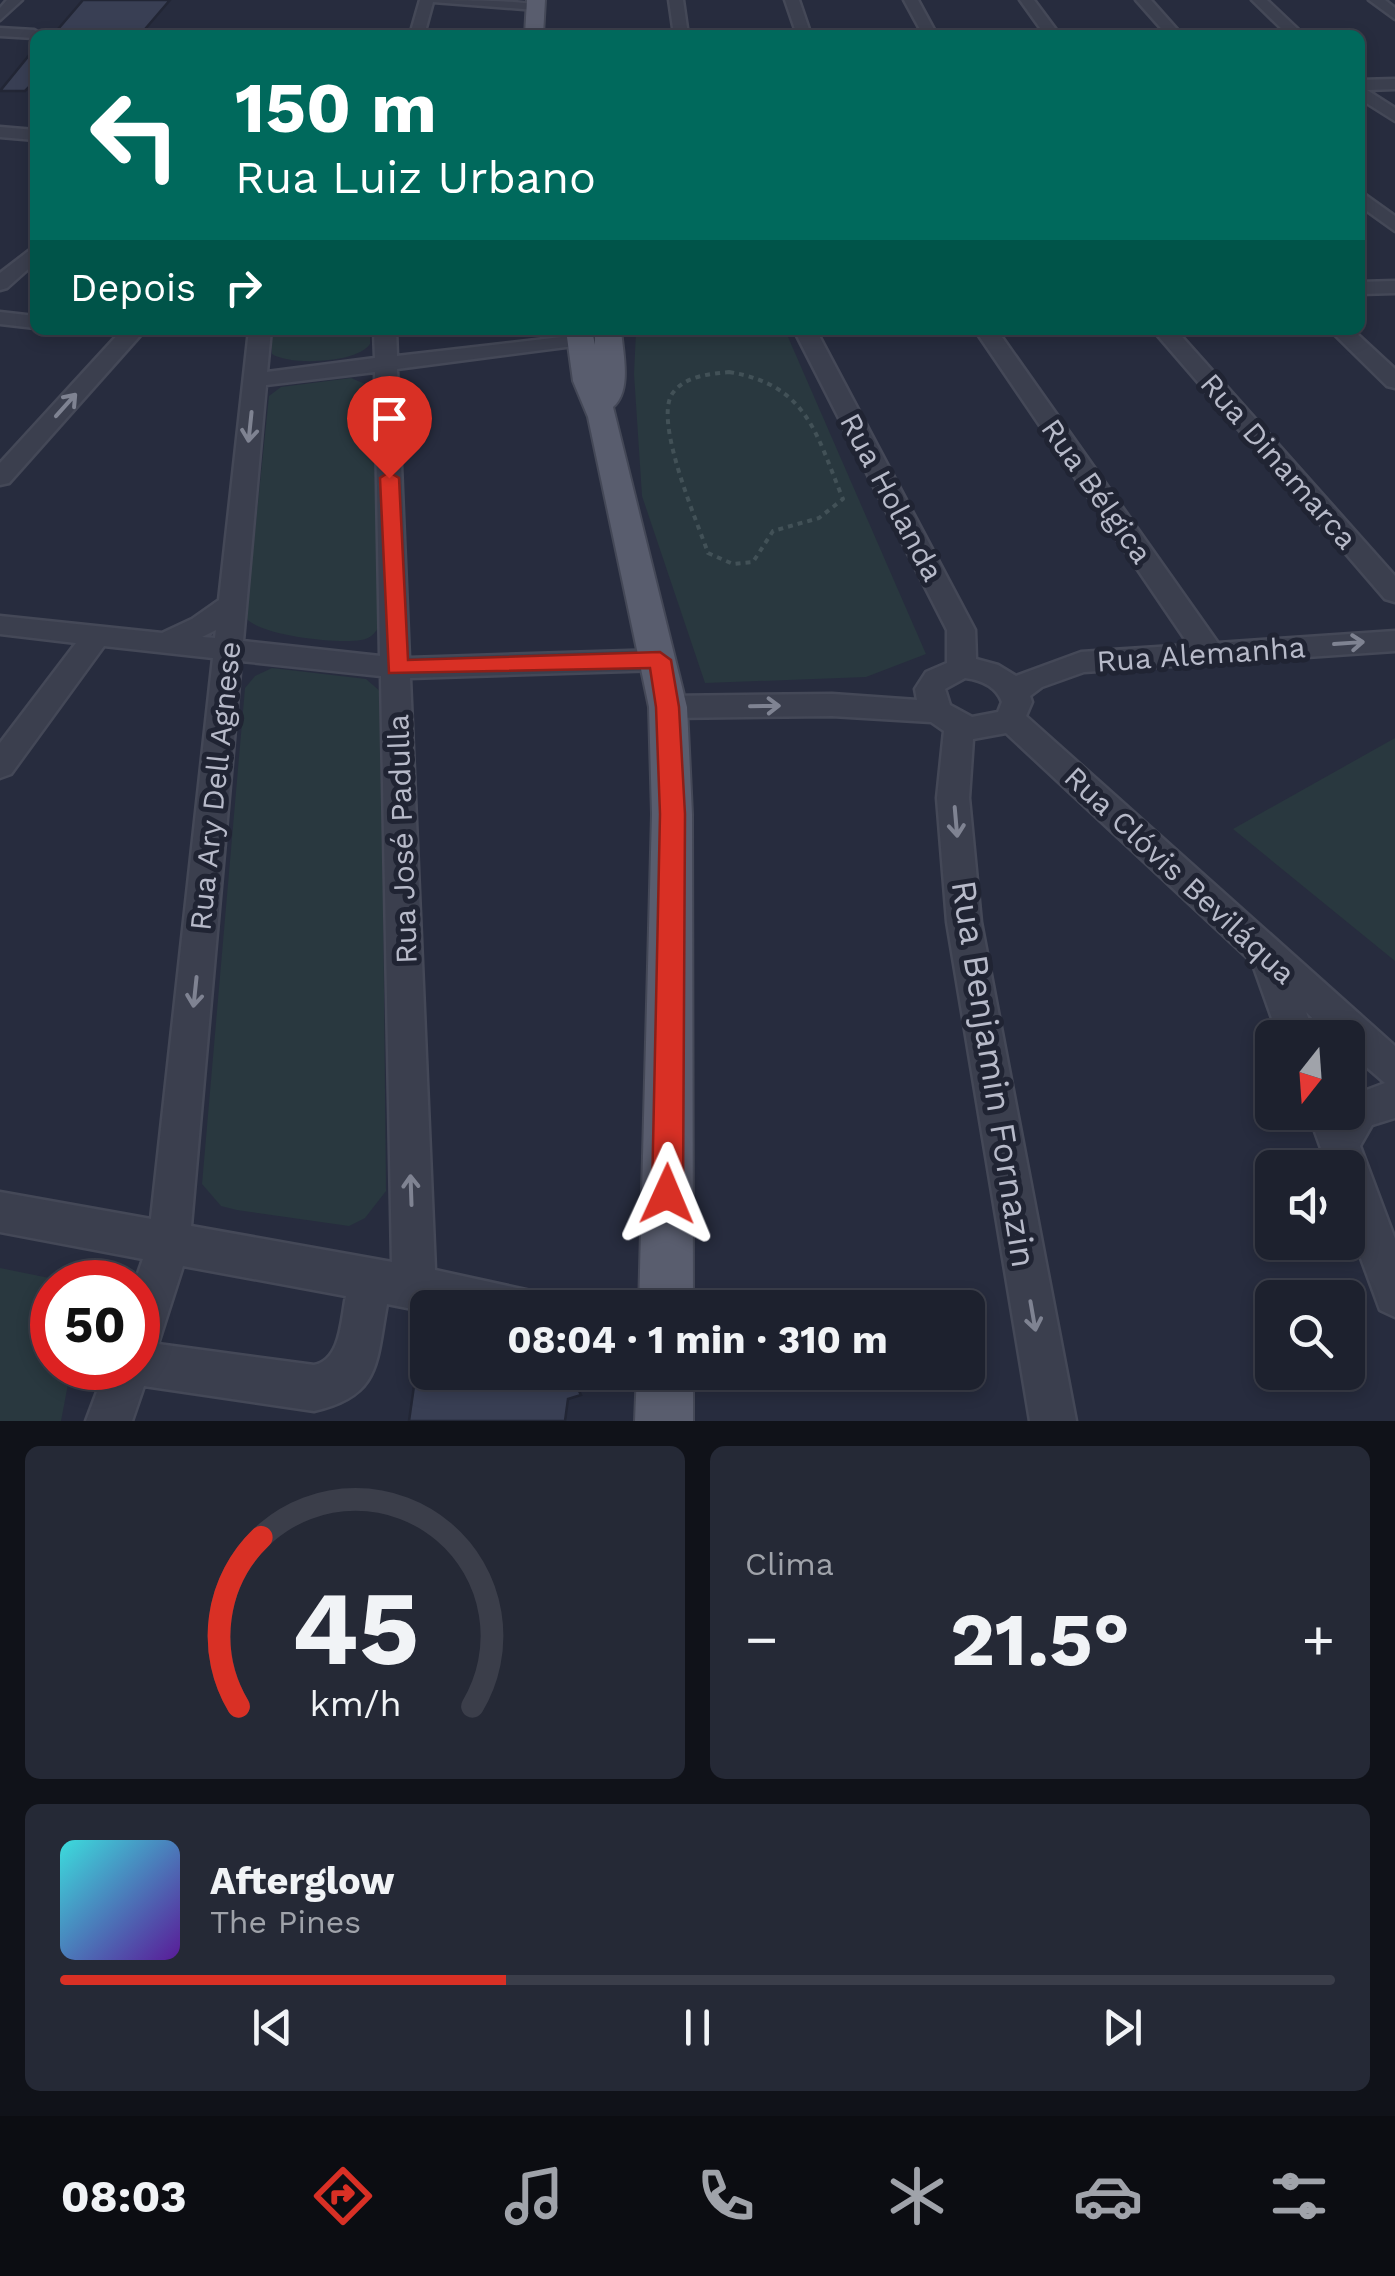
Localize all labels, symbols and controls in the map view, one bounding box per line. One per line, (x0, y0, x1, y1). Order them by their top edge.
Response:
text: 150 m (235, 67, 437, 149)
icon: left (70, 70, 200, 200)
text: Rua Luiz Urbano (235, 151, 596, 204)
icon: right (216, 260, 271, 315)
text: Depois (70, 266, 196, 310)
street label: Rua Dinamarca (1193, 366, 1365, 556)
pin (347, 376, 432, 479)
icon: arrive (362, 391, 417, 446)
one-way arrow (53, 393, 77, 419)
street label: Rua Holanda (833, 407, 951, 587)
one-way arrow (240, 410, 259, 443)
street label: Rua Bélgica (1034, 412, 1160, 570)
street label: Rua Alemanha (1095, 629, 1307, 679)
one-way arrow (1332, 634, 1365, 653)
street label: Rua Ary Dell Agnese (182, 640, 248, 932)
one-way arrow (748, 696, 781, 716)
street label: Rua José Padulla (380, 713, 424, 965)
street label: Rua Clóvis Beviláqua (1057, 759, 1303, 991)
one-way arrow (947, 806, 966, 838)
street label: Rua Benjamin Fornazin (943, 877, 1045, 1271)
one-way arrow (185, 976, 204, 1008)
north arrow (1255, 1020, 1365, 1130)
map controls (1255, 1020, 1365, 1390)
position arrow (615, 1142, 719, 1246)
button: sound (1255, 1150, 1365, 1260)
one-way arrow (401, 1174, 420, 1206)
speed limit sign: 50 (30, 1260, 160, 1390)
button: search (1255, 1280, 1365, 1390)
one-way arrow (1025, 1299, 1044, 1331)
text: 08:04 · 1 min · 310 m (507, 1318, 888, 1362)
text: Clima (745, 1545, 834, 1583)
text: 45 (291, 1567, 419, 1689)
text: 21.5° (950, 1595, 1130, 1683)
text: − (745, 1607, 778, 1671)
text: + (1302, 1607, 1335, 1671)
text: km/h (309, 1683, 401, 1725)
text: Afterglow (210, 1859, 395, 1903)
text: The Pines (210, 1903, 361, 1941)
icon: previous (245, 2000, 300, 2055)
icon: pause (670, 2000, 725, 2055)
icon: next (1095, 2000, 1150, 2055)
icon: directions (308, 2161, 378, 2231)
icon: music (499, 2161, 569, 2231)
icon: phone (691, 2161, 761, 2231)
icon: climate (882, 2161, 952, 2231)
icon: car (1073, 2161, 1143, 2231)
icon: filters (1264, 2161, 1334, 2231)
text: 08:03 (61, 2170, 187, 2223)

